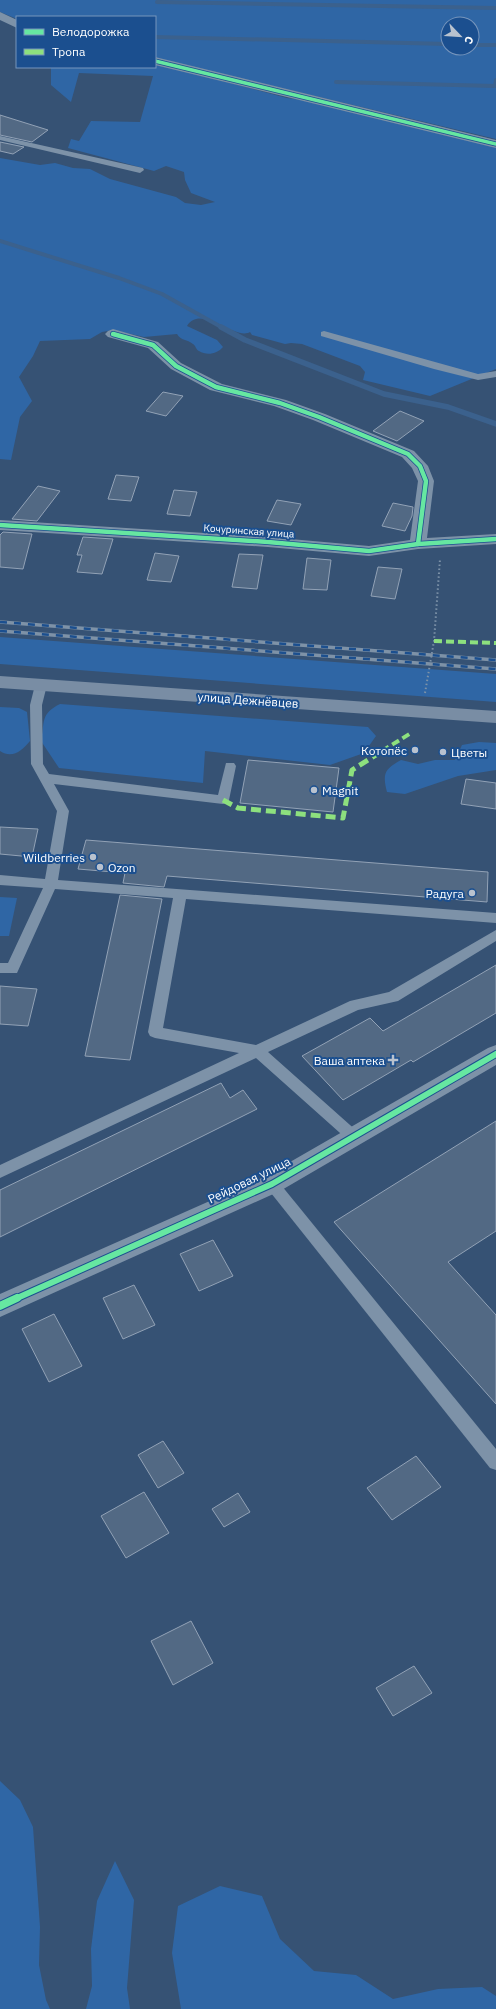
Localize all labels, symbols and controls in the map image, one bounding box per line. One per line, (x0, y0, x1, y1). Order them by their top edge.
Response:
legend (16, 16, 156, 68)
north arrow (440, 16, 480, 56)
text: Велодорожка (52, 24, 130, 39)
text: С (461, 34, 477, 46)
text: Тропа (52, 44, 86, 59)
street label: Кочуринская улица (203, 521, 296, 541)
street label: улица Дежнёвцев (197, 689, 299, 711)
place label: Котопёс (361, 743, 407, 758)
marker: Котопёс (410, 745, 420, 755)
place label: Цветы (451, 745, 487, 760)
marker: Цветы (438, 747, 448, 757)
place label: Magnit (322, 783, 359, 798)
marker: Magnit (309, 785, 319, 795)
place label: Wildberries (23, 850, 85, 865)
marker: Wildberries (88, 852, 98, 862)
place label: Ozon (108, 860, 135, 875)
marker: Ozon (95, 862, 105, 872)
place label: Радуга (426, 886, 465, 901)
marker: Радуга (467, 888, 477, 898)
place label: Ваша аптека (314, 1053, 386, 1068)
marker: Ваша аптека (388, 1055, 398, 1065)
street label: Рейдовая улица (205, 1153, 293, 1206)

